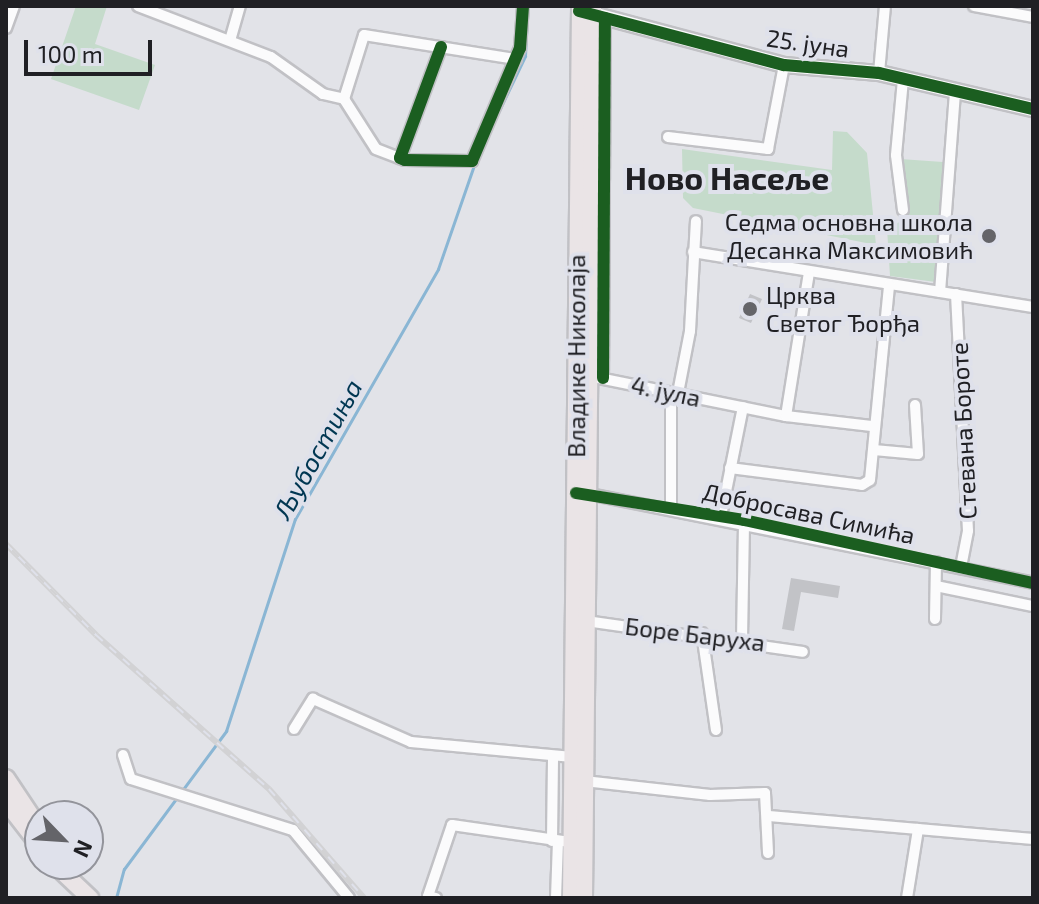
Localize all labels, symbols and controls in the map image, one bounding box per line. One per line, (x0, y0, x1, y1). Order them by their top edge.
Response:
street label: 25. јуна (765, 23, 851, 63)
scale bar (28, 24, 156, 74)
text: 100 m (38, 39, 103, 68)
district label: Ново Насеље (625, 158, 829, 196)
place label: Седма основна школа Десанка Максимовић (725, 208, 973, 264)
marker: Седма основна школа Десанка Максимовић (980, 227, 998, 245)
street label: Владике Николаја (562, 254, 590, 458)
place label: Црква Светог Ђорђа (766, 281, 920, 337)
marker: Црква Светог Ђорђа (741, 300, 759, 318)
street label: Стевана Бороте (944, 342, 982, 520)
street label: 4. јула (629, 370, 703, 412)
water label: Љубостиња (266, 374, 368, 524)
street label: Добросава Симића (700, 476, 918, 550)
street label: Боре Баруха (623, 611, 767, 657)
north arrow (24, 800, 104, 880)
text: N (69, 837, 99, 862)

